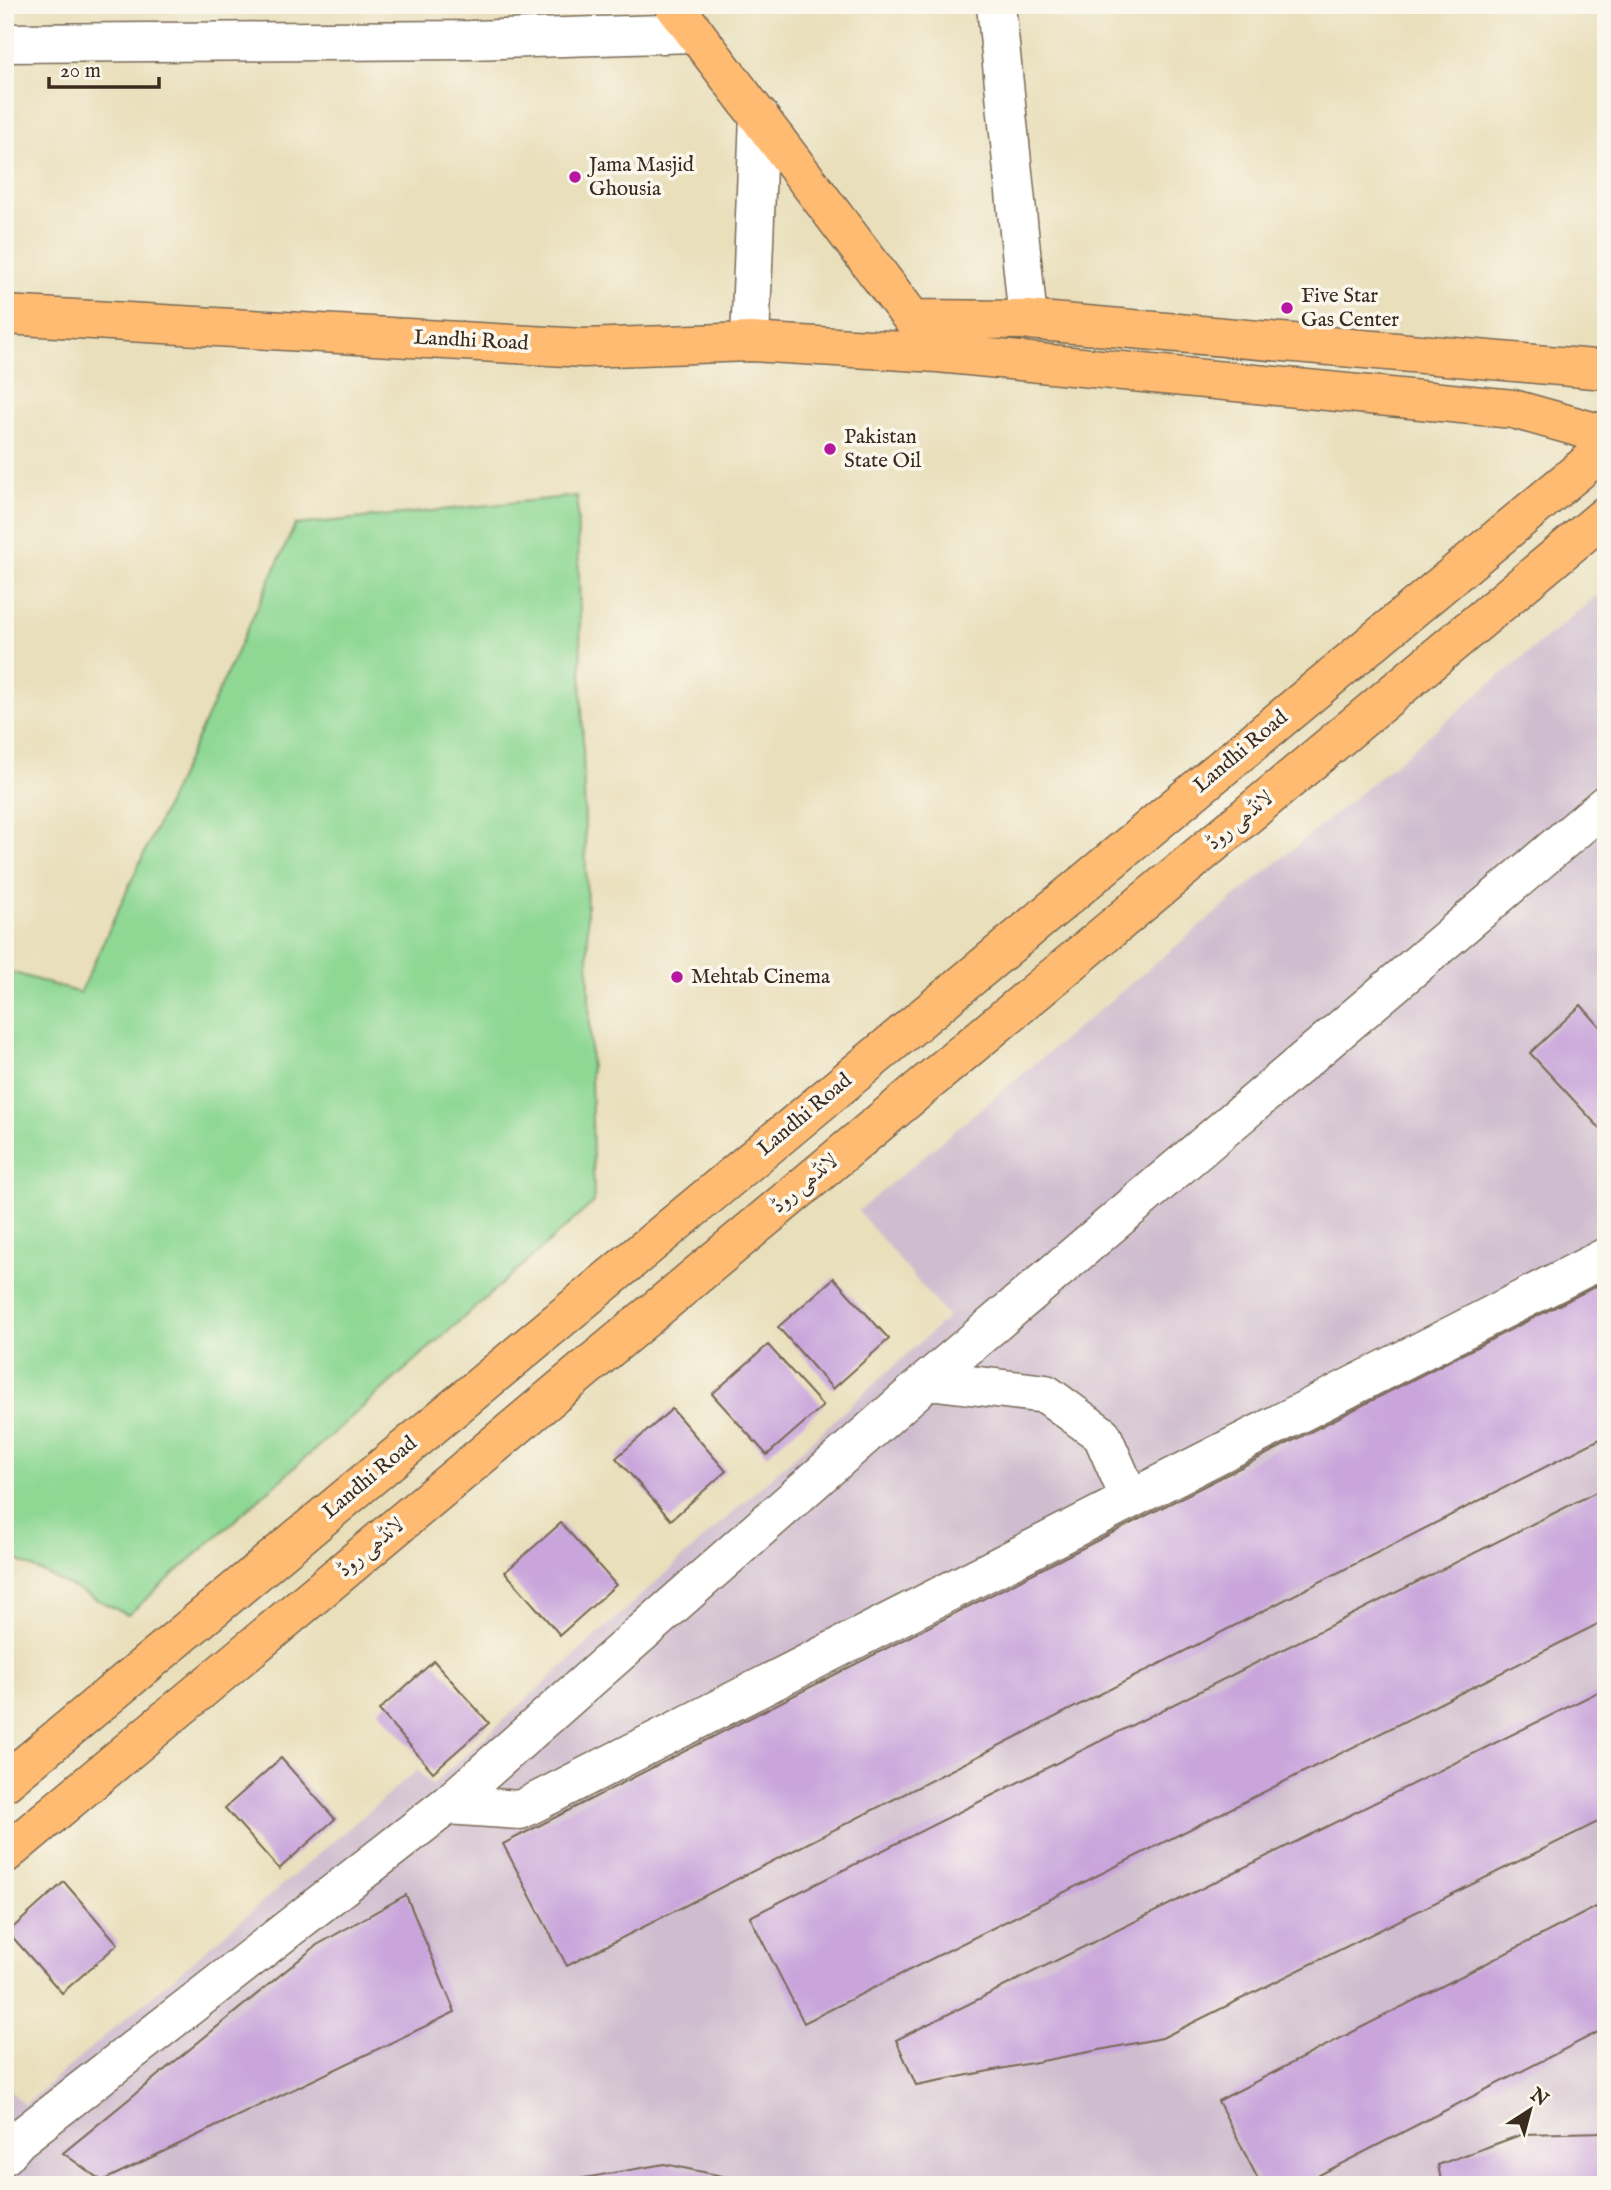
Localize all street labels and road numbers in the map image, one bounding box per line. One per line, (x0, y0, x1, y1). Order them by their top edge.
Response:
street label: Landhi Road (413, 325, 530, 358)
street label: Landhi Road (1188, 704, 1294, 799)
street label: لانڈھی روڈ (1201, 785, 1279, 857)
street label: Landhi Road (752, 1067, 858, 1162)
street label: لانڈھی روڈ (766, 1148, 844, 1220)
street label: Landhi Road (317, 1430, 423, 1525)
street label: لانڈھی روڈ (332, 1512, 410, 1584)

